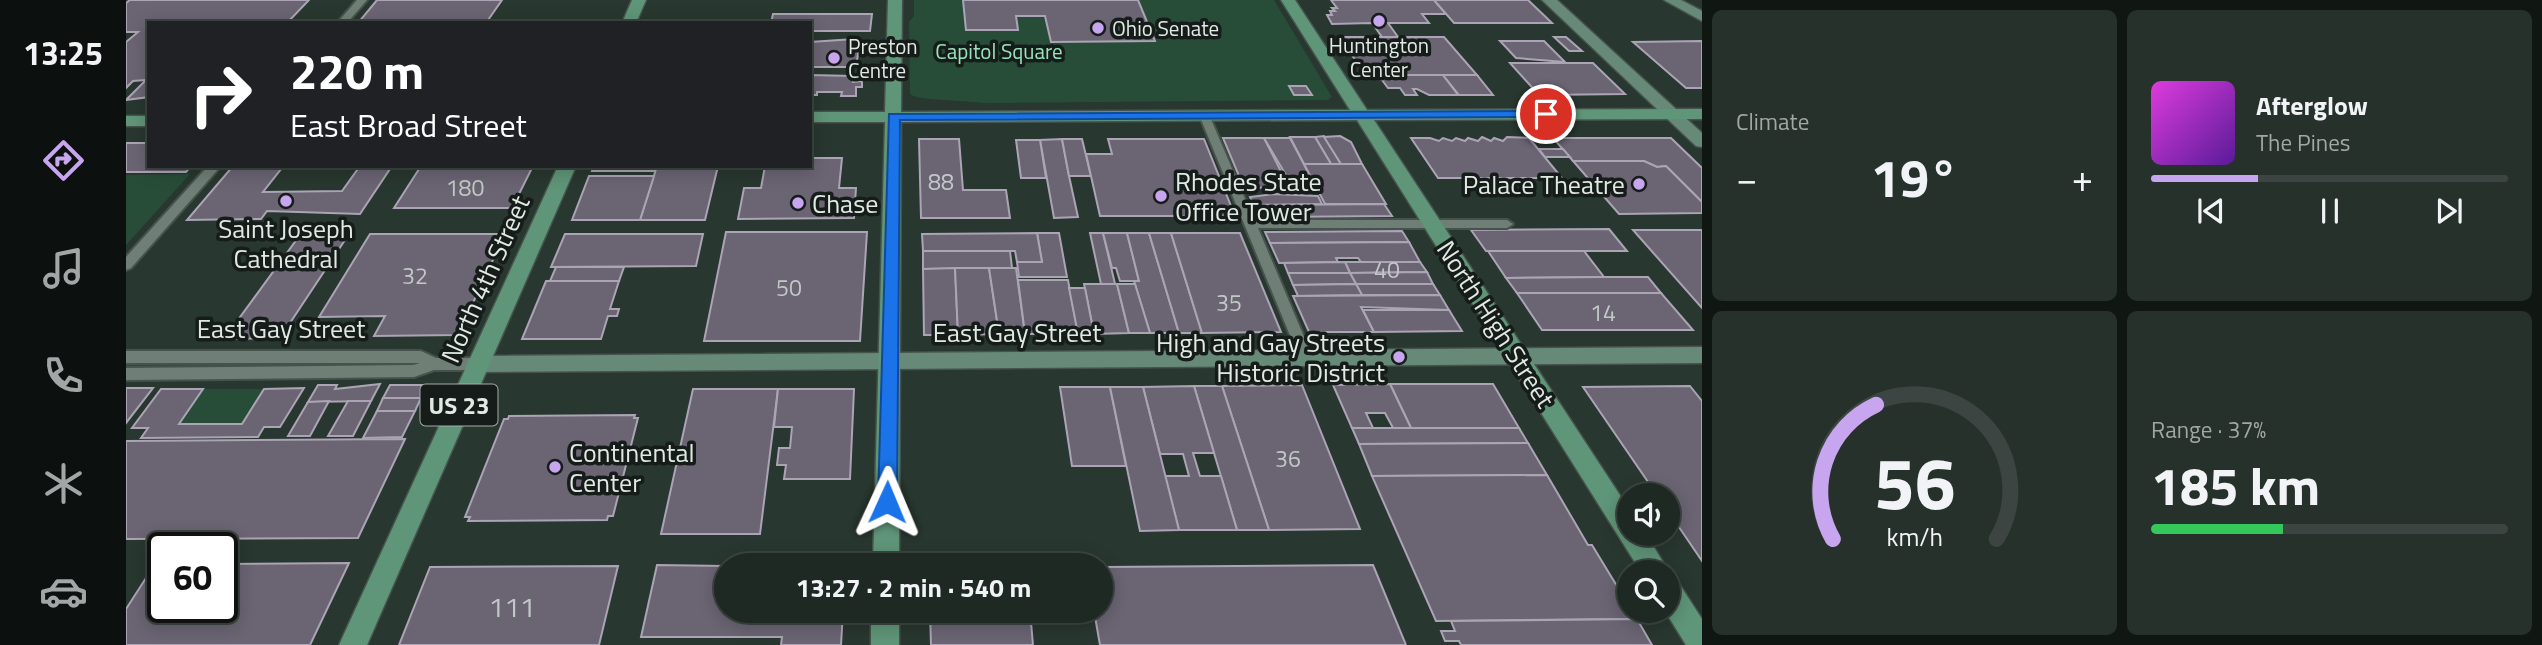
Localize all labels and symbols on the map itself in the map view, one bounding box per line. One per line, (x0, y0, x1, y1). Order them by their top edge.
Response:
place label: Ohio Senate (1112, 12, 1219, 44)
marker: Huntington Center (1371, 13, 1387, 29)
marker: Ohio Senate (1090, 20, 1106, 36)
place label: Huntington Center (1329, 29, 1429, 85)
place label: Preston Centre (848, 30, 918, 86)
park label: Capitol Square (935, 35, 1063, 67)
marker: Preston Centre (826, 50, 842, 66)
pin (1516, 84, 1576, 144)
place label: Rhodes State Office Tower (1175, 162, 1322, 231)
house number: 88 (928, 164, 954, 199)
place label: Palace Theatre (1463, 165, 1625, 204)
house number: 180 (446, 170, 484, 205)
marker: Palace Theatre (1631, 176, 1647, 192)
place label: Chase (812, 184, 878, 223)
marker: Rhodes State Office Tower (1153, 188, 1169, 204)
street label: North 4th Street (431, 189, 539, 369)
marker: Saint Joseph Cathedral (278, 193, 294, 209)
marker: Chase (790, 195, 806, 211)
place label: Saint Joseph Cathedral (218, 209, 354, 278)
street label: North High Street (1427, 233, 1565, 415)
house number: 40 (1374, 252, 1400, 287)
house number: 32 (402, 258, 428, 293)
house number: 50 (776, 270, 802, 305)
house number: 35 (1216, 285, 1242, 320)
house number: 14 (1590, 295, 1616, 330)
street label: East Gay Street (197, 309, 365, 348)
street label: East Gay Street (933, 313, 1101, 352)
place label: High and Gay Streets Historic District (1156, 323, 1385, 392)
marker: High and Gay Streets Historic District (1391, 349, 1407, 365)
road number: US 23 (420, 384, 498, 426)
place label: Continental Center (569, 433, 694, 502)
house number: 36 (1275, 441, 1301, 476)
marker: Continental Center (547, 459, 563, 475)
position arrow (850, 465, 924, 539)
speed limit sign: 60 (147, 532, 238, 623)
house number: 111 (488, 585, 536, 628)

